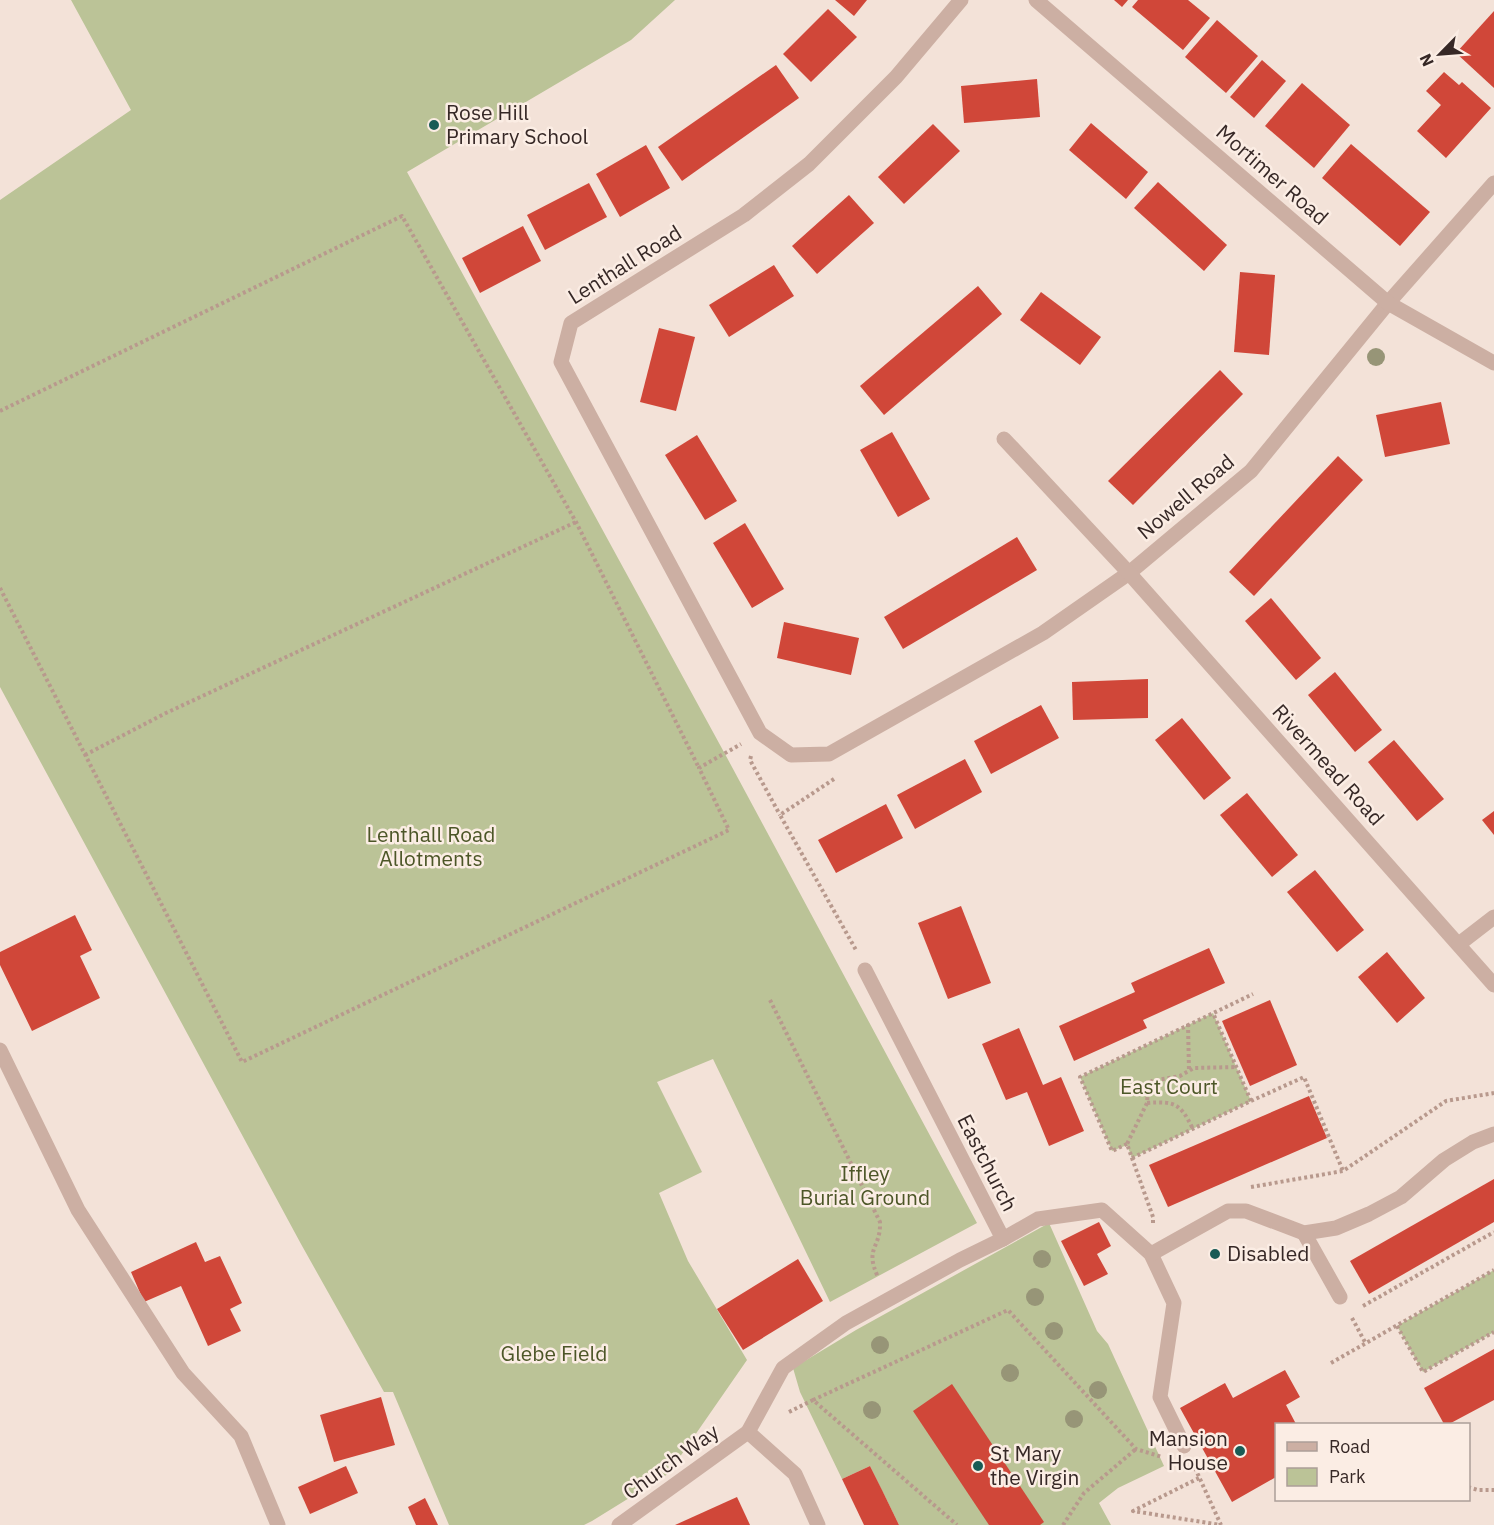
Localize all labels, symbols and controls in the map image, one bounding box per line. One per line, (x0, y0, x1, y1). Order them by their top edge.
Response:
north arrow (1410, 24, 1470, 84)
text: N (1415, 51, 1438, 70)
place label: Rose Hill Primary School (446, 98, 589, 150)
marker: Rose Hill Primary School (427, 118, 441, 132)
street label: Mortimer Road (1211, 118, 1335, 231)
street label: Lenthall Road (562, 218, 687, 310)
street label: Nowell Road (1131, 447, 1240, 545)
street label: Rivermead Road (1267, 698, 1391, 831)
park label: Lenthall Road Allotments (367, 820, 495, 872)
park label: East Court (1120, 1072, 1218, 1100)
street label: Eastchurch (952, 1109, 1024, 1216)
park label: Iffley Burial Ground (800, 1159, 930, 1211)
place label: Disabled (1227, 1239, 1309, 1267)
marker: Disabled (1208, 1247, 1222, 1261)
park label: Glebe Field (501, 1339, 607, 1367)
street label: Church Way (617, 1417, 724, 1505)
legend (1275, 1423, 1470, 1501)
place label: Mansion House (1149, 1424, 1228, 1476)
text: Road (1329, 1435, 1370, 1458)
place label: St Mary the Virgin (990, 1439, 1079, 1491)
marker: Mansion House (1233, 1444, 1247, 1458)
marker: St Mary the Virgin (971, 1459, 985, 1473)
text: Park (1329, 1465, 1366, 1488)

